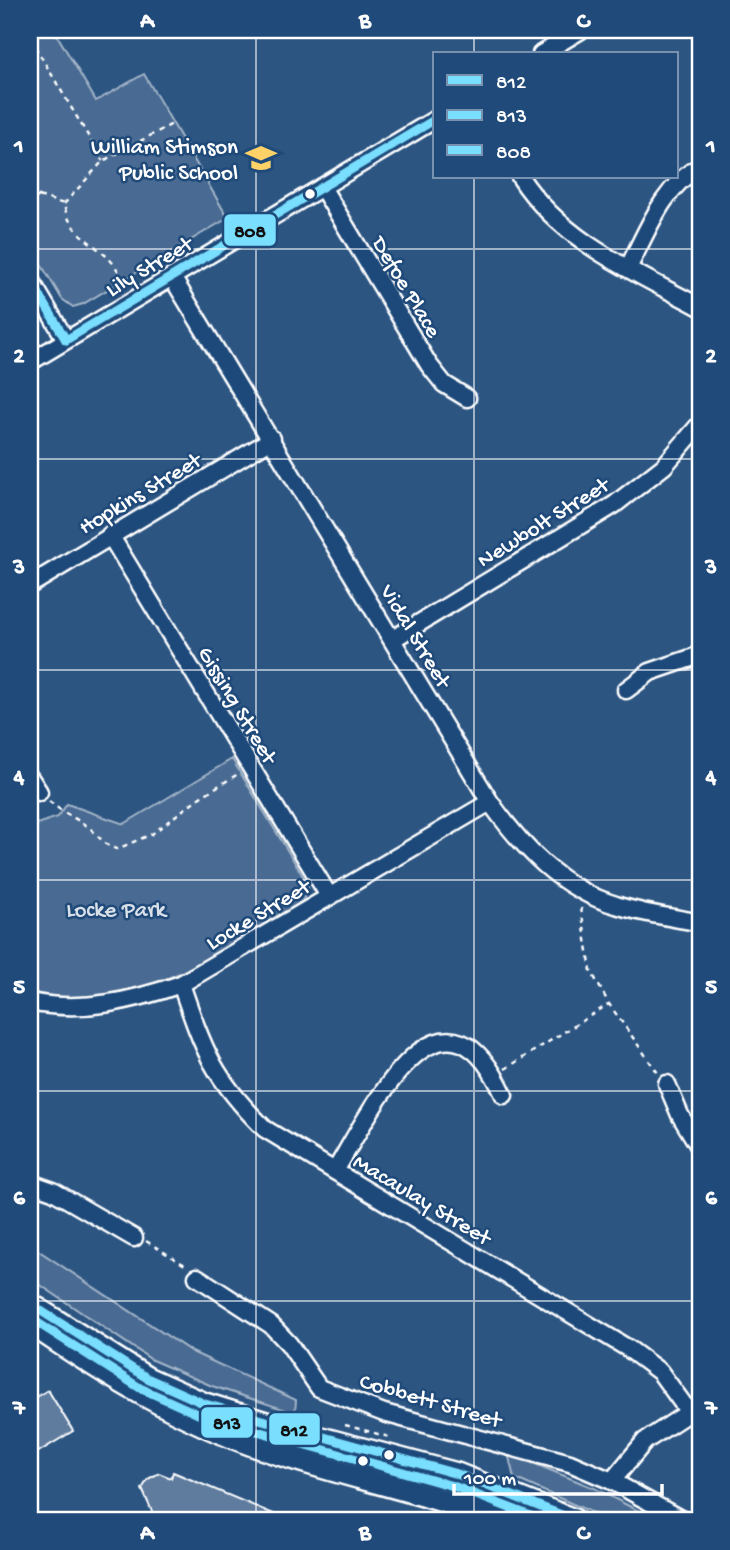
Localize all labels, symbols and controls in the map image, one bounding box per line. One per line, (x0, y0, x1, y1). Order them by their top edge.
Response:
text: A (139, 9, 155, 36)
text: B (358, 9, 372, 36)
text: C (577, 9, 592, 36)
legend (433, 52, 678, 178)
text: 812 (496, 72, 526, 97)
text: 813 (496, 106, 527, 131)
text: 1 (13, 134, 24, 161)
text: 1 (705, 134, 716, 161)
place label: William Stimson Public School (91, 135, 238, 188)
school or university icon: William Stimson Public School (244, 141, 278, 175)
text: 808 (496, 142, 531, 167)
unlabelled marker (303, 187, 317, 201)
line badge: 808 (223, 213, 277, 247)
text: 808 (234, 222, 266, 245)
street label: Lily Street (101, 231, 200, 304)
street label: Defoe Place (363, 231, 446, 344)
text: 2 (13, 344, 25, 371)
text: 2 (705, 344, 717, 371)
street label: Hopkins Street (75, 447, 208, 542)
street label: Newbolt Street (473, 472, 616, 575)
text: 3 (12, 555, 25, 582)
text: 3 (704, 555, 717, 582)
street label: Vidal Street (372, 579, 456, 695)
street label: Gissing Street (190, 642, 282, 771)
text: 4 (13, 765, 25, 792)
text: 4 (705, 765, 717, 792)
street label: Locke Street (202, 873, 317, 958)
park label: Locke Park (66, 898, 169, 925)
text: 5 (13, 975, 25, 1002)
text: 5 (705, 975, 717, 1002)
street label: Macaulay Street (347, 1149, 496, 1254)
text: 6 (13, 1186, 26, 1213)
text: 6 (705, 1186, 718, 1213)
street label: Cobbett Street (356, 1369, 506, 1436)
text: 7 (12, 1396, 26, 1423)
text: 7 (704, 1396, 718, 1423)
line badge: 813 (200, 1406, 254, 1439)
line badge: 812 (268, 1412, 321, 1446)
text: 813 (213, 1414, 241, 1437)
text: 812 (280, 1421, 308, 1444)
unlabelled marker (382, 1448, 396, 1462)
scale bar (454, 1452, 662, 1496)
unlabelled marker (356, 1454, 370, 1468)
text: 100 m (463, 1468, 516, 1493)
text: A (139, 1521, 155, 1548)
text: B (358, 1521, 372, 1548)
text: C (577, 1521, 592, 1548)

